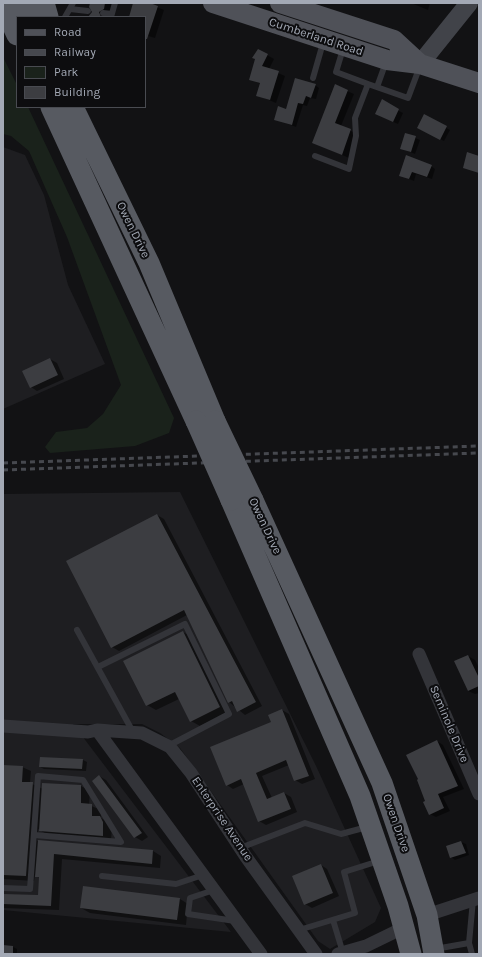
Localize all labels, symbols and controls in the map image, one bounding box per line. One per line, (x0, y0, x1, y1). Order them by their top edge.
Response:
street label: Cumberland Road (267, 15, 365, 59)
legend (16, 16, 146, 108)
text: Road (54, 25, 82, 39)
text: Railway (54, 45, 96, 59)
text: Park (54, 65, 78, 79)
text: Building (54, 85, 100, 99)
street label: Owen Drive (113, 200, 153, 260)
street label: Owen Drive (246, 495, 284, 557)
street label: Seminole Drive (426, 683, 472, 765)
street label: Enterprise Avenue (188, 774, 256, 864)
street label: Owen Drive (379, 792, 413, 854)

